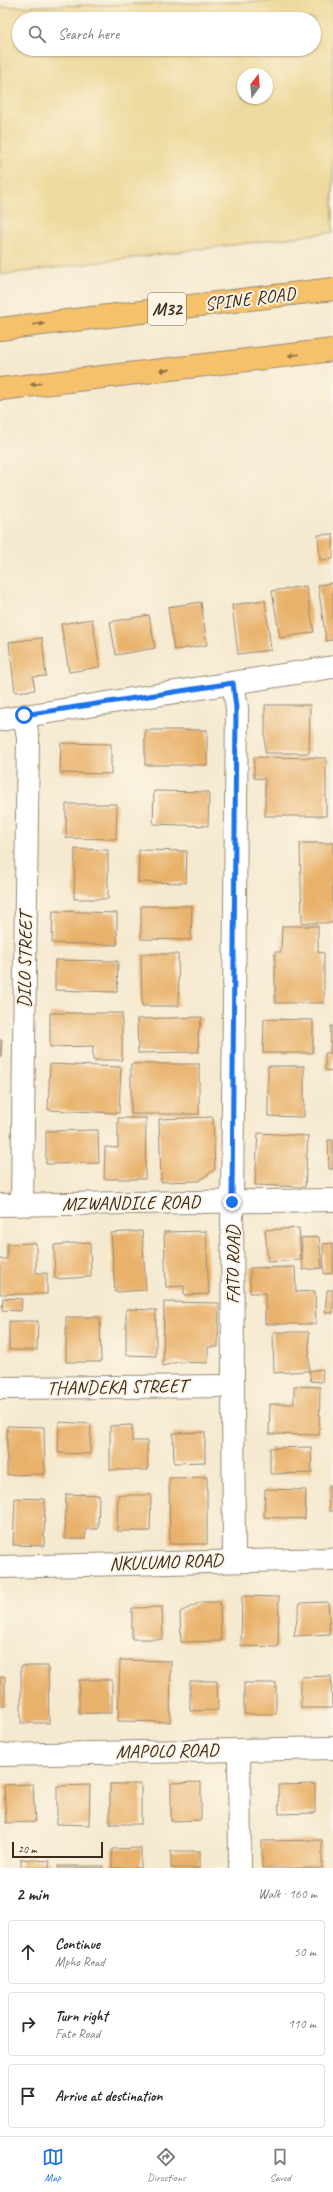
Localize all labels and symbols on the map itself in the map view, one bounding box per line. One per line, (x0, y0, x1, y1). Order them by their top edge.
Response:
north arrow (237, 68, 273, 104)
street label: SPINE ROAD (203, 281, 299, 316)
road number: M32 (148, 293, 186, 325)
one-way arrow (33, 321, 45, 327)
one-way arrow (288, 352, 300, 358)
one-way arrow (159, 366, 171, 373)
one-way arrow (30, 381, 42, 388)
route start (15, 706, 33, 724)
street label: DILO STREET (12, 907, 38, 1008)
street label: MZWANDILE ROAD (62, 1190, 202, 1216)
route end (223, 1193, 241, 1211)
street label: FATO ROAD (221, 1224, 245, 1304)
street label: THANDEKA STREET (47, 1374, 193, 1400)
street label: NKULUMO ROAD (109, 1548, 225, 1576)
street label: MAPOLO ROAD (115, 1738, 221, 1764)
scale bar (12, 1840, 103, 1859)

